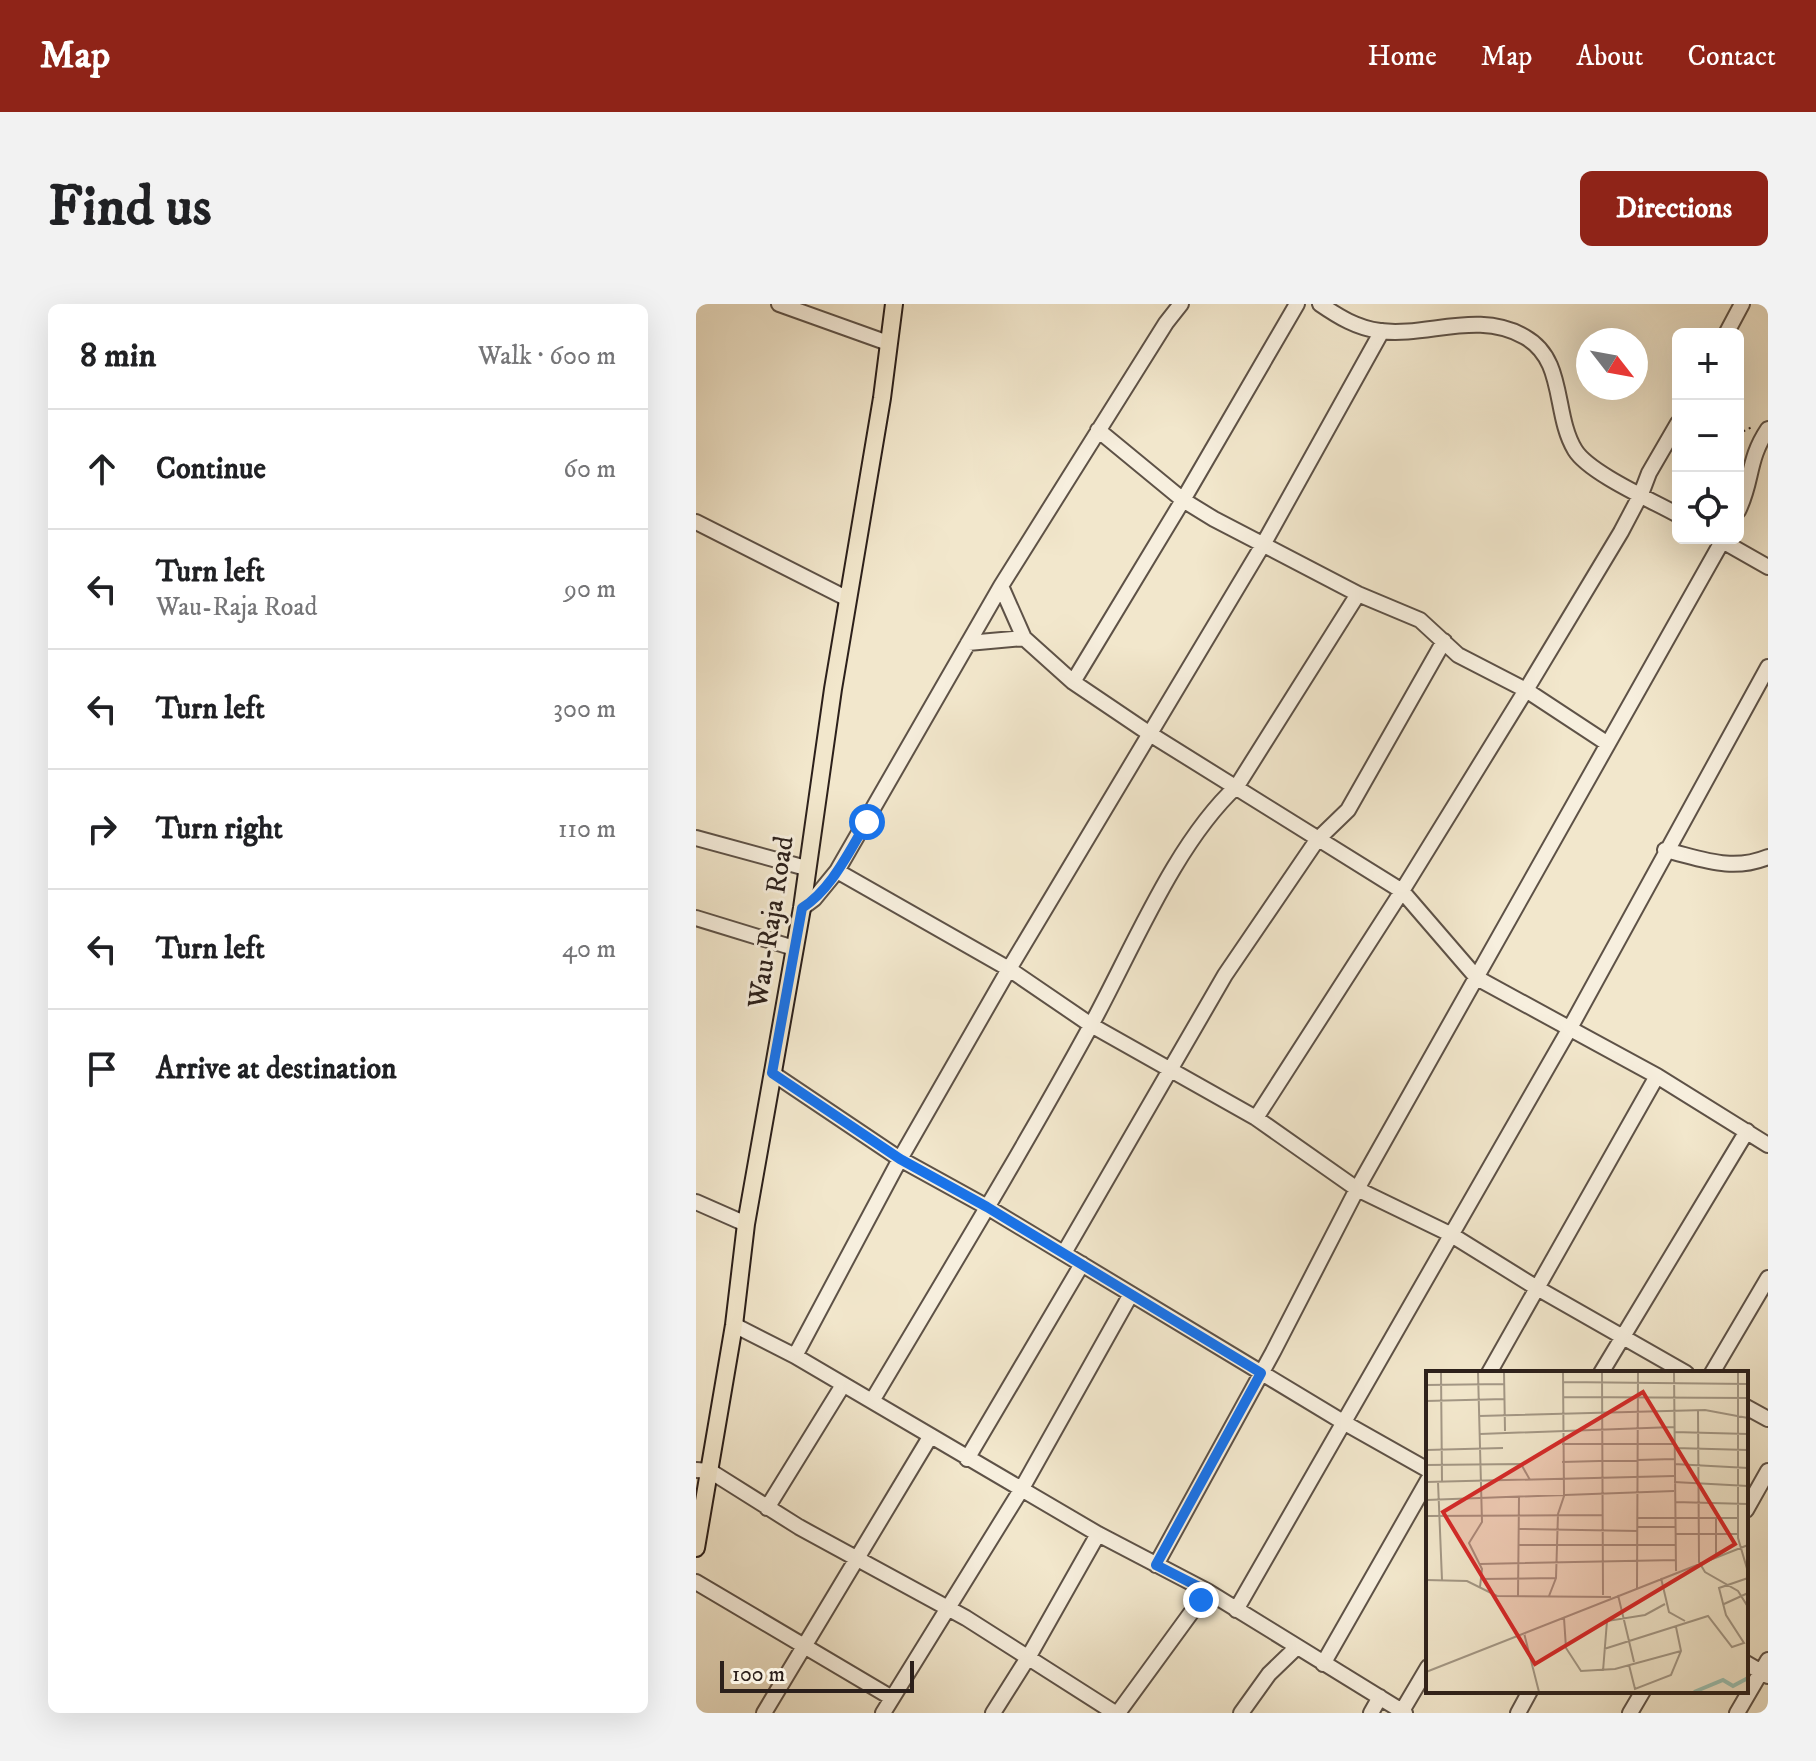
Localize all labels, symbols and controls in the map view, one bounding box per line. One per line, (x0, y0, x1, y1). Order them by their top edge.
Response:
text: Map (40, 32, 110, 80)
text: Home (1368, 39, 1437, 74)
text: Map (1481, 39, 1532, 74)
text: About (1576, 39, 1643, 74)
text: Contact (1687, 39, 1776, 74)
button: Directions (1580, 171, 1768, 246)
text: Find us (48, 173, 212, 243)
north arrow (1576, 328, 1648, 400)
map controls (1672, 328, 1744, 544)
button: + (1672, 328, 1744, 400)
text: 8 min (80, 335, 156, 377)
text: Walk · 600 m (478, 340, 616, 373)
button: − (1672, 400, 1744, 472)
icon: ahead (80, 447, 124, 491)
text: Continue (156, 451, 266, 488)
text: 60 m (563, 453, 616, 486)
button: locate (1672, 472, 1744, 544)
text: Turn left (156, 554, 265, 591)
icon: left (80, 567, 124, 611)
text: 90 m (564, 573, 616, 606)
text: Wau-Raja Road (156, 591, 317, 624)
icon: left (80, 687, 124, 731)
text: Turn left (156, 691, 265, 728)
text: 300 m (553, 693, 616, 726)
route start (849, 804, 885, 840)
icon: right (80, 807, 124, 851)
text: Turn right (156, 811, 283, 848)
text: 110 m (558, 813, 616, 846)
street label: Wau-Raja Road (740, 833, 802, 1012)
icon: left (80, 927, 124, 971)
text: Turn left (156, 931, 265, 968)
text: 40 m (562, 933, 616, 966)
icon: arrive (80, 1047, 124, 1091)
text: Arrive at destination (156, 1051, 397, 1088)
inset map (1426, 1371, 1748, 1693)
route end (1183, 1582, 1219, 1618)
scale bar (720, 1657, 914, 1693)
text: 100 m (732, 1661, 785, 1688)

